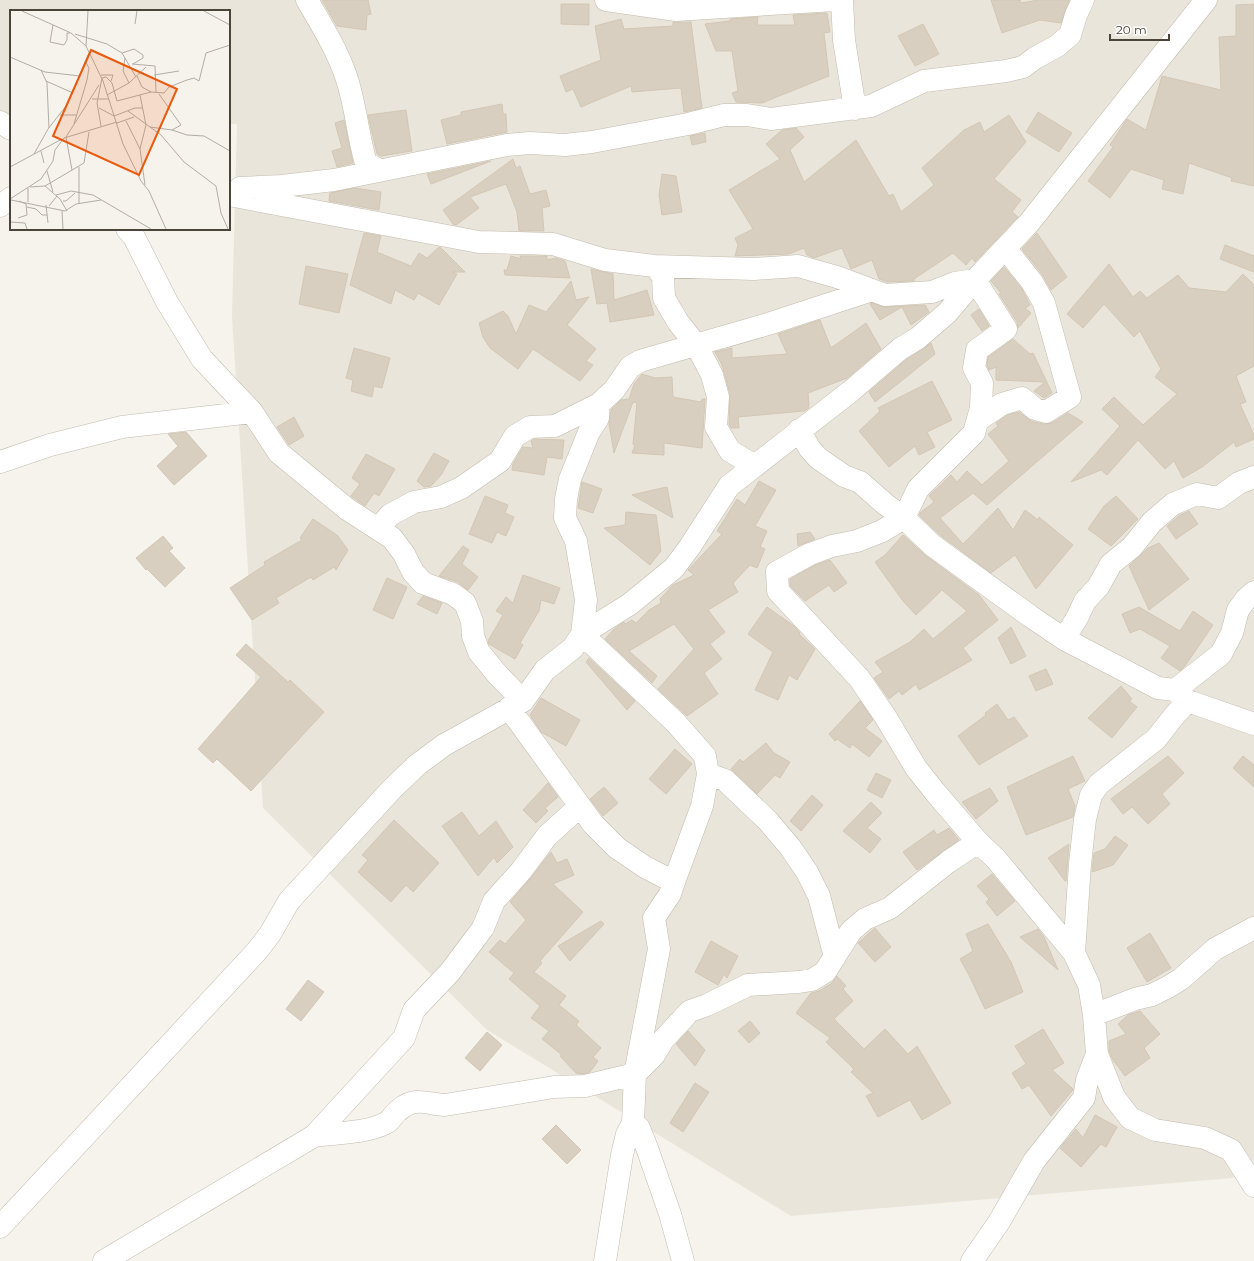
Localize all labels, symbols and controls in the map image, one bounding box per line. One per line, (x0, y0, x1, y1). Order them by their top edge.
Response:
inset map (10, 10, 230, 230)
scale bar (1110, 16, 1169, 42)
text: 20 m (1116, 22, 1147, 37)

